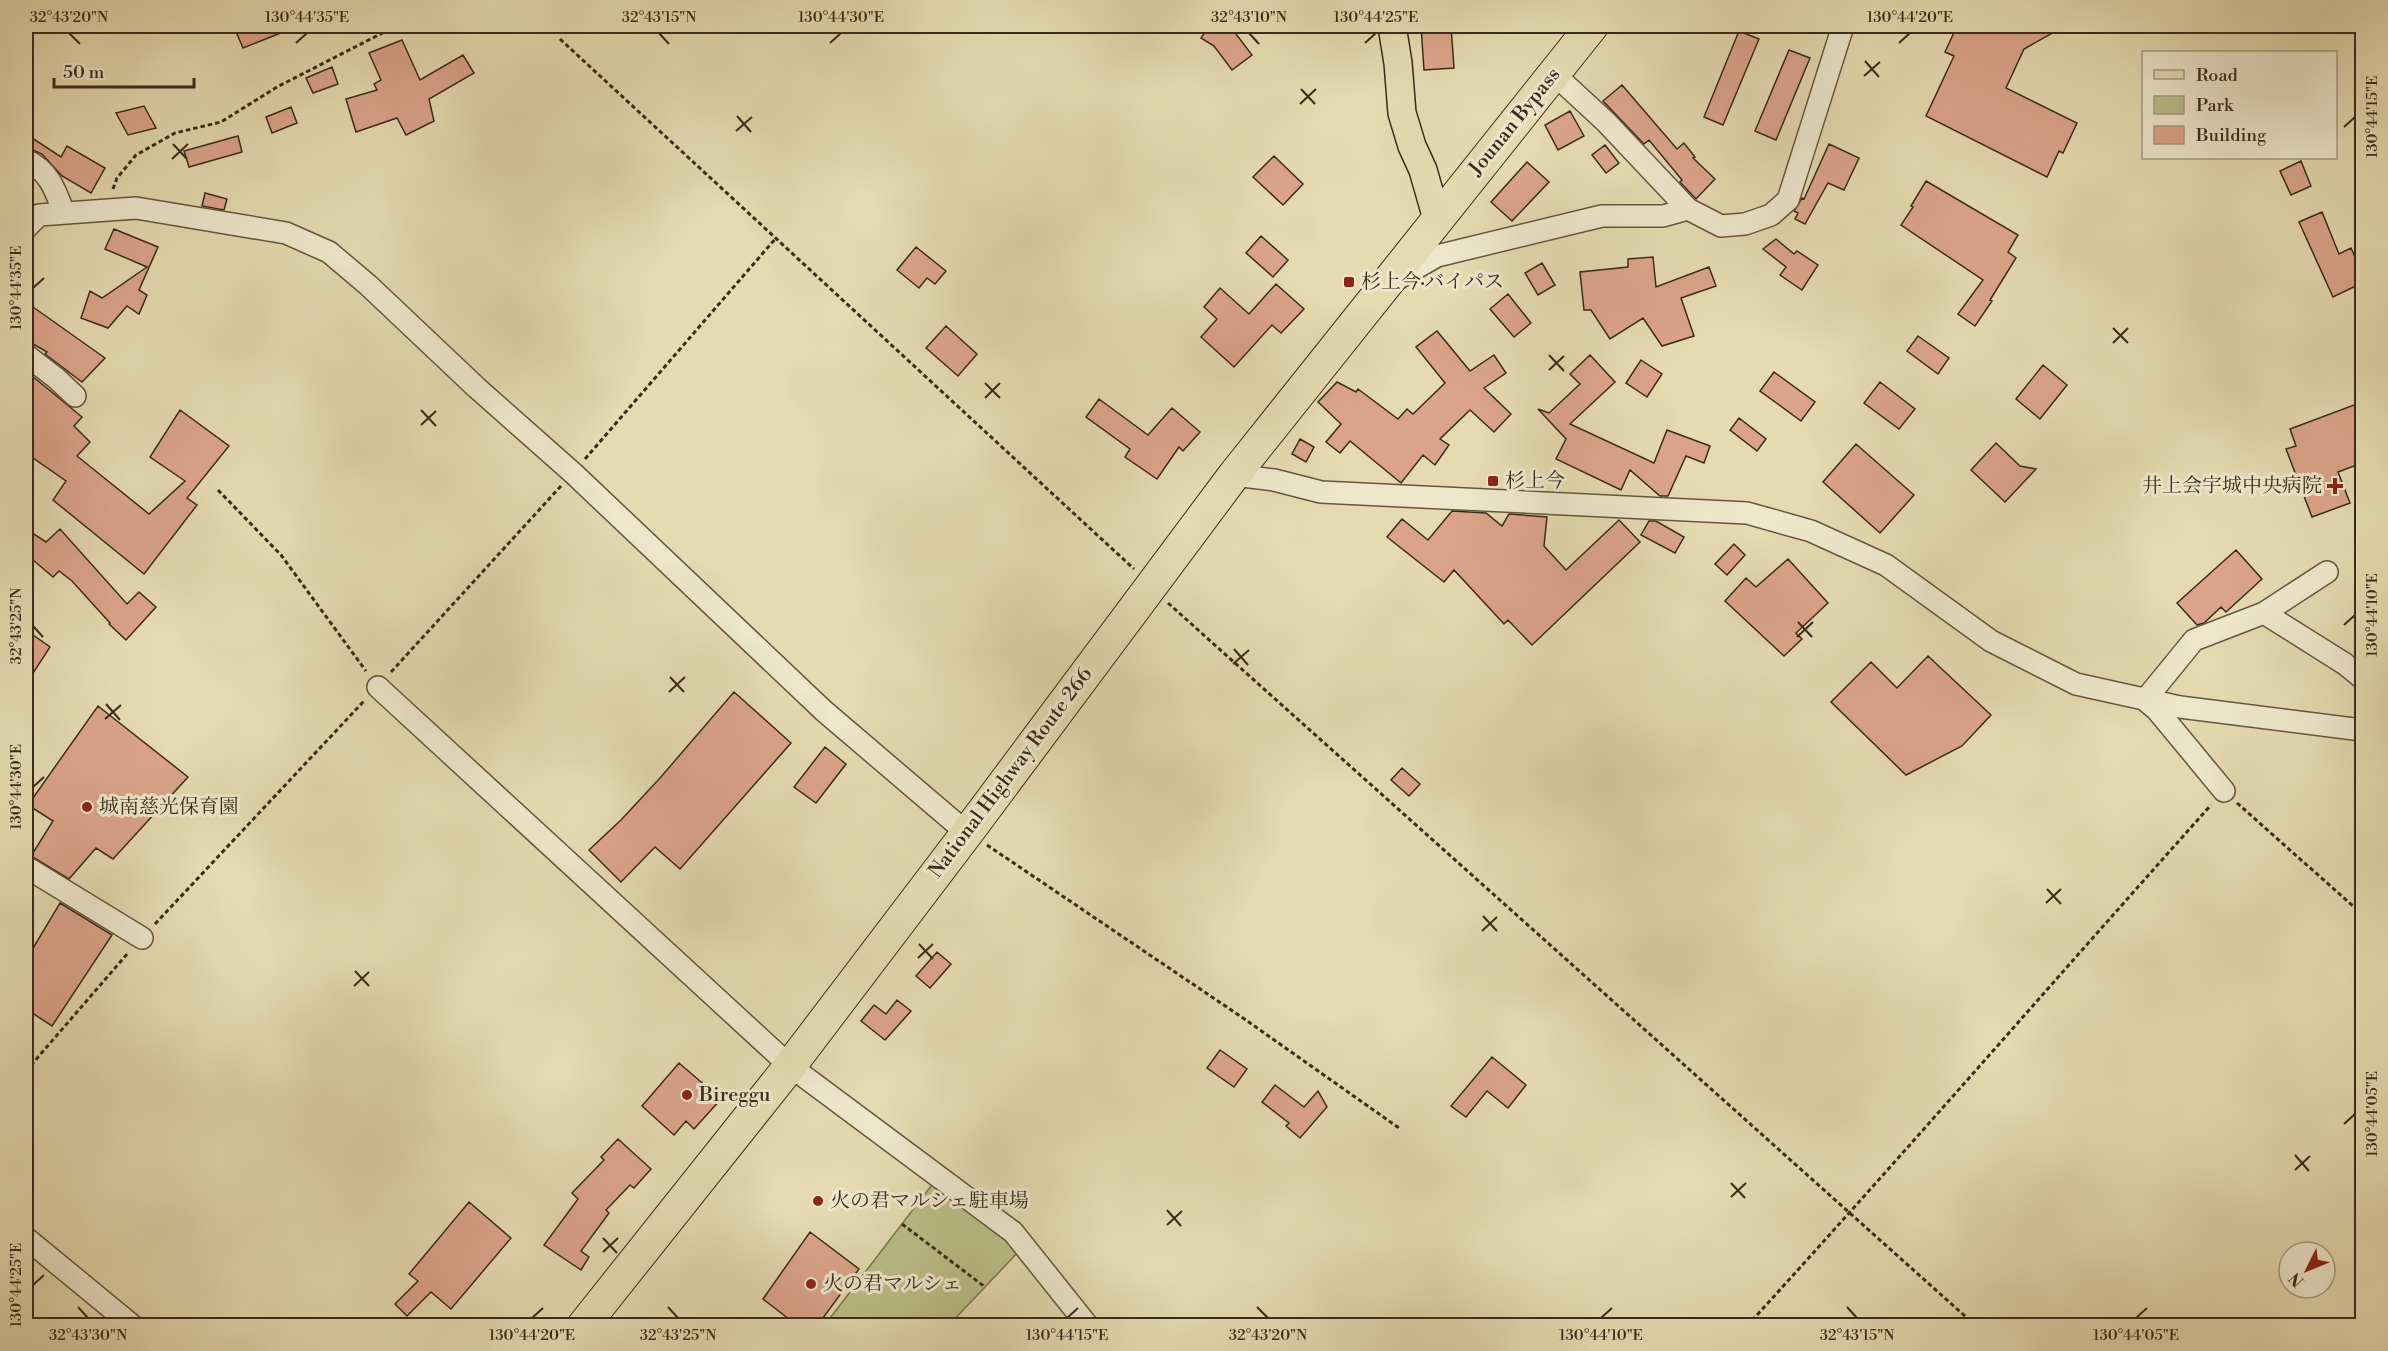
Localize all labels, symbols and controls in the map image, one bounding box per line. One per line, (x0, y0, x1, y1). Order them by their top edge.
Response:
text: 32°43'20"N (30, 8, 108, 27)
text: 130°44'35"E (265, 8, 349, 27)
text: 32°43'15"N (622, 8, 696, 27)
text: 130°44'30"E (798, 8, 884, 27)
text: 32°43'10"N (1211, 8, 1287, 27)
text: 130°44'25"E (1334, 8, 1418, 27)
text: 130°44'20"E (1867, 8, 1953, 27)
scale bar (54, 51, 194, 89)
legend (2142, 51, 2337, 159)
text: 50 m (63, 61, 105, 84)
street label: Jounan Bypass (1463, 63, 1566, 182)
text: Road (2196, 64, 2239, 87)
text: 130°44'15"E (2363, 76, 2382, 158)
text: Park (2196, 94, 2235, 117)
text: Building (2195, 124, 2267, 147)
text: 130°44'35"E (7, 246, 26, 330)
place label: 杉上今·バイパス (1361, 270, 1504, 295)
marker: 杉上今·バイパス (1342, 275, 1356, 289)
place label: 杉上今 (1505, 469, 1565, 494)
marker: 杉上今 (1486, 474, 1500, 488)
place label: 井上会宇城中央病院 (2142, 474, 2322, 499)
marker: 井上会宇城中央病院 (2326, 477, 2344, 495)
text: 130°44'10"E (2363, 573, 2382, 657)
text: 32°43'25"N (7, 588, 26, 664)
street label: National Highway Route 266 (924, 663, 1098, 883)
text: 130°44'30"E (7, 744, 26, 830)
place label: 城南慈光保育園 (99, 795, 239, 820)
marker: 城南慈光保育園 (80, 800, 94, 814)
text: 130°44'05"E (2363, 1071, 2382, 1157)
place label: Bireggu (698, 1083, 771, 1108)
marker: Bireggu (680, 1088, 694, 1102)
place label: 火の君マルシェ駐車場 (830, 1189, 1029, 1214)
marker: 火の君マルシェ駐車場 (811, 1194, 825, 1208)
north arrow (2277, 1240, 2337, 1300)
text: 130°44'25"E (7, 1243, 26, 1327)
text: N (2285, 1268, 2308, 1291)
place label: 火の君マルシェ (823, 1272, 962, 1297)
marker: 火の君マルシェ (804, 1277, 818, 1291)
text: 32°43'30"N (49, 1326, 127, 1345)
text: 130°44'20"E (489, 1326, 575, 1345)
text: 32°43'25"N (640, 1326, 716, 1345)
text: 130°44'15"E (1026, 1326, 1108, 1345)
text: 32°43'20"N (1229, 1326, 1307, 1345)
text: 130°44'10"E (1559, 1326, 1643, 1345)
text: 32°43'15"N (1820, 1326, 1894, 1345)
text: 130°44'05"E (2093, 1326, 2179, 1345)

